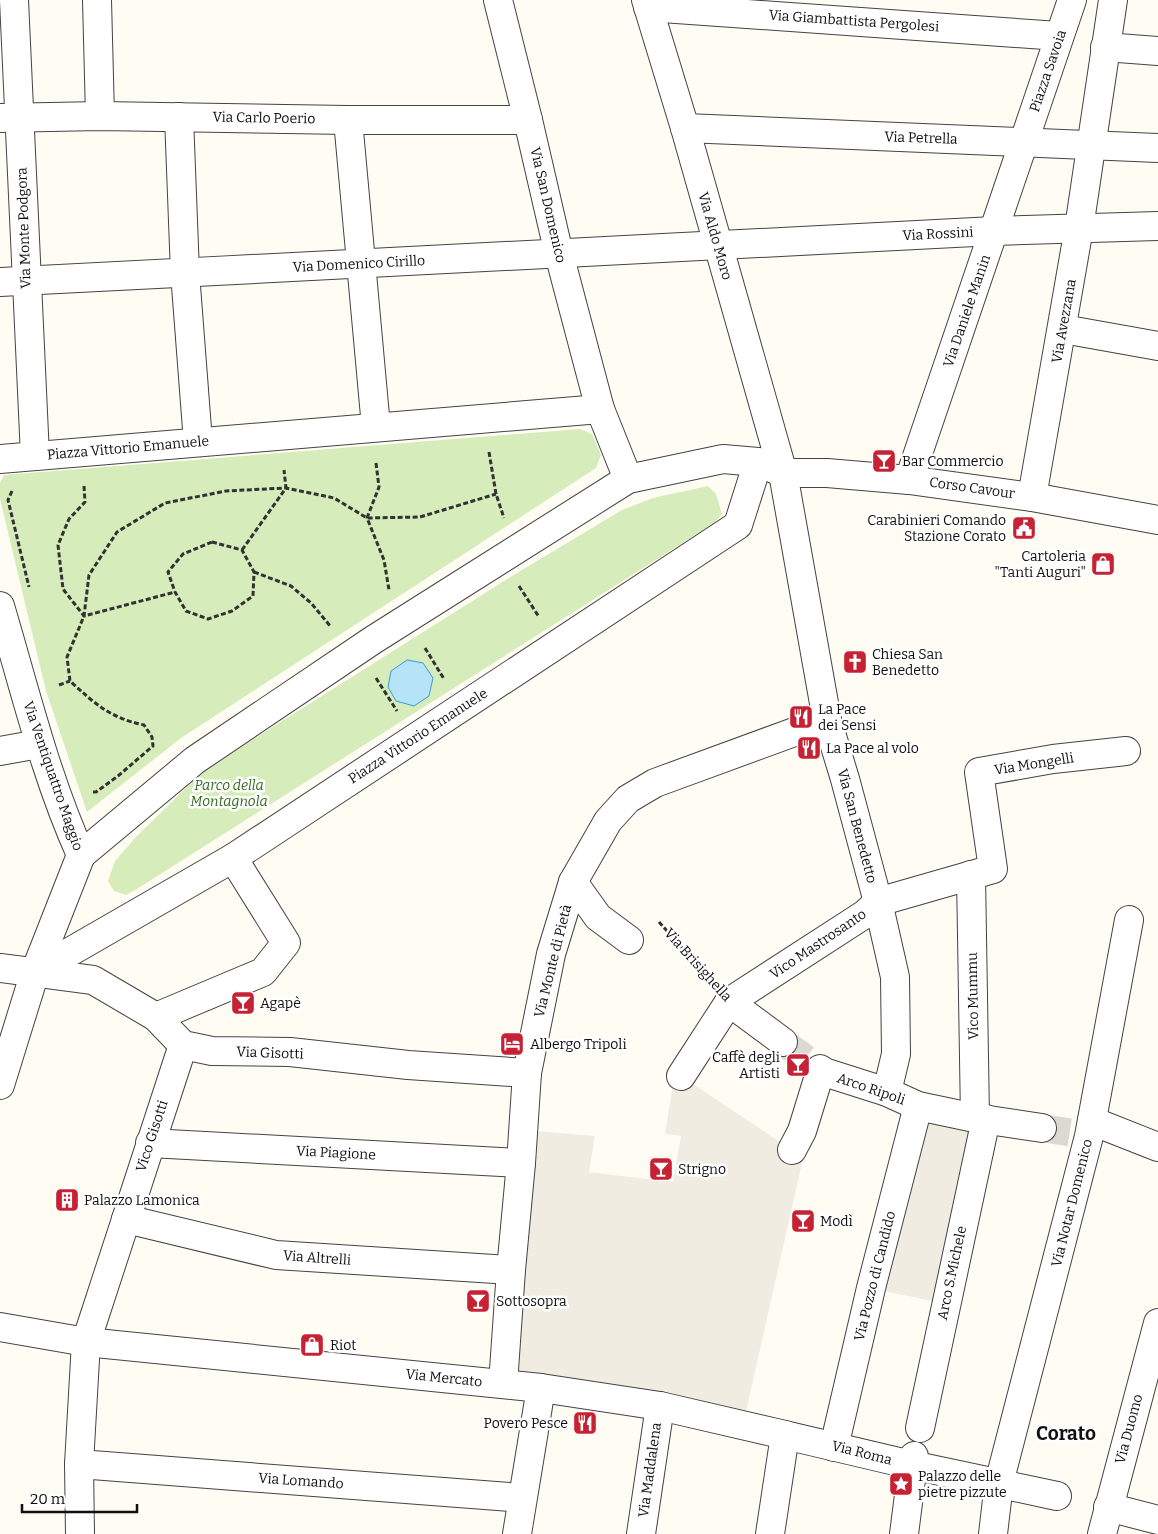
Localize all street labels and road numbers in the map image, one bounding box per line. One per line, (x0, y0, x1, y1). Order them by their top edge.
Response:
street label: Via Giambattista Pergolesi (768, 7, 940, 35)
street label: Piazza Savoia (1026, 27, 1070, 114)
street label: Via Carlo Poerio (212, 109, 316, 127)
street label: Via Petrella (884, 128, 958, 148)
street label: Via San Domenico (526, 146, 570, 264)
street label: Via Monte Podgora (13, 167, 35, 289)
street label: Via Aldo Moro (694, 190, 736, 282)
street label: Via Rossini (902, 224, 974, 244)
street label: Via Domenico Cirillo (292, 252, 426, 276)
street label: Via Daniele Manin (940, 252, 994, 370)
street label: Via Avezzana (1048, 277, 1080, 364)
street label: Piazza Vittorio Emanuele (46, 432, 210, 464)
street label: Corso Cavour (928, 474, 1016, 502)
street label: Piazza Vittorio Emanuele (345, 685, 491, 787)
street label: Via Ventiquattro Maggio (19, 699, 87, 853)
street label: Via Mongelli (993, 749, 1075, 779)
street label: Via San Benedetto (834, 767, 880, 885)
street label: Via Monte di Pietà (531, 902, 575, 1019)
street label: Vico Mastrosanto (767, 905, 869, 983)
street label: Via Brisighella (661, 925, 736, 1005)
street label: Vico Mummu (964, 952, 982, 1040)
street label: Via Gisotti (236, 1043, 304, 1063)
street label: Arco Ripoli (835, 1069, 907, 1109)
street label: Vico Gisotti (132, 1098, 172, 1174)
street label: Via Notar Domenico (1048, 1137, 1096, 1269)
street label: Via Piagione (296, 1142, 376, 1164)
street label: Via Pozzo di Candido (851, 1209, 899, 1343)
street label: Arco S.Michele (934, 1224, 970, 1322)
street label: Via Altrelli (282, 1247, 352, 1269)
street label: Via Mercato (405, 1366, 483, 1390)
street label: Via Duomo (1112, 1392, 1146, 1466)
street label: Via Maddalena (635, 1421, 665, 1519)
street label: Via Roma (830, 1437, 894, 1469)
street label: Via Lomando (258, 1470, 344, 1492)

